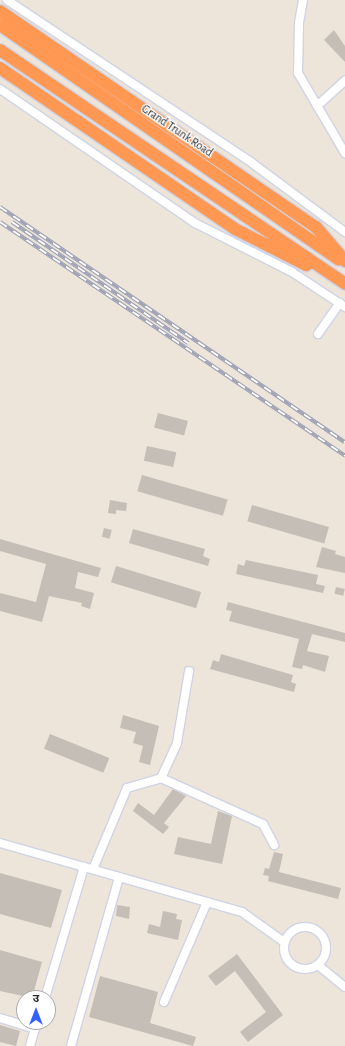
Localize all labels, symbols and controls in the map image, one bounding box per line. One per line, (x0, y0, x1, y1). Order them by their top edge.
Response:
street label: Grand Trunk Road (139, 102, 215, 160)
north arrow (16, 990, 56, 1030)
text: उ (33, 993, 39, 1004)

